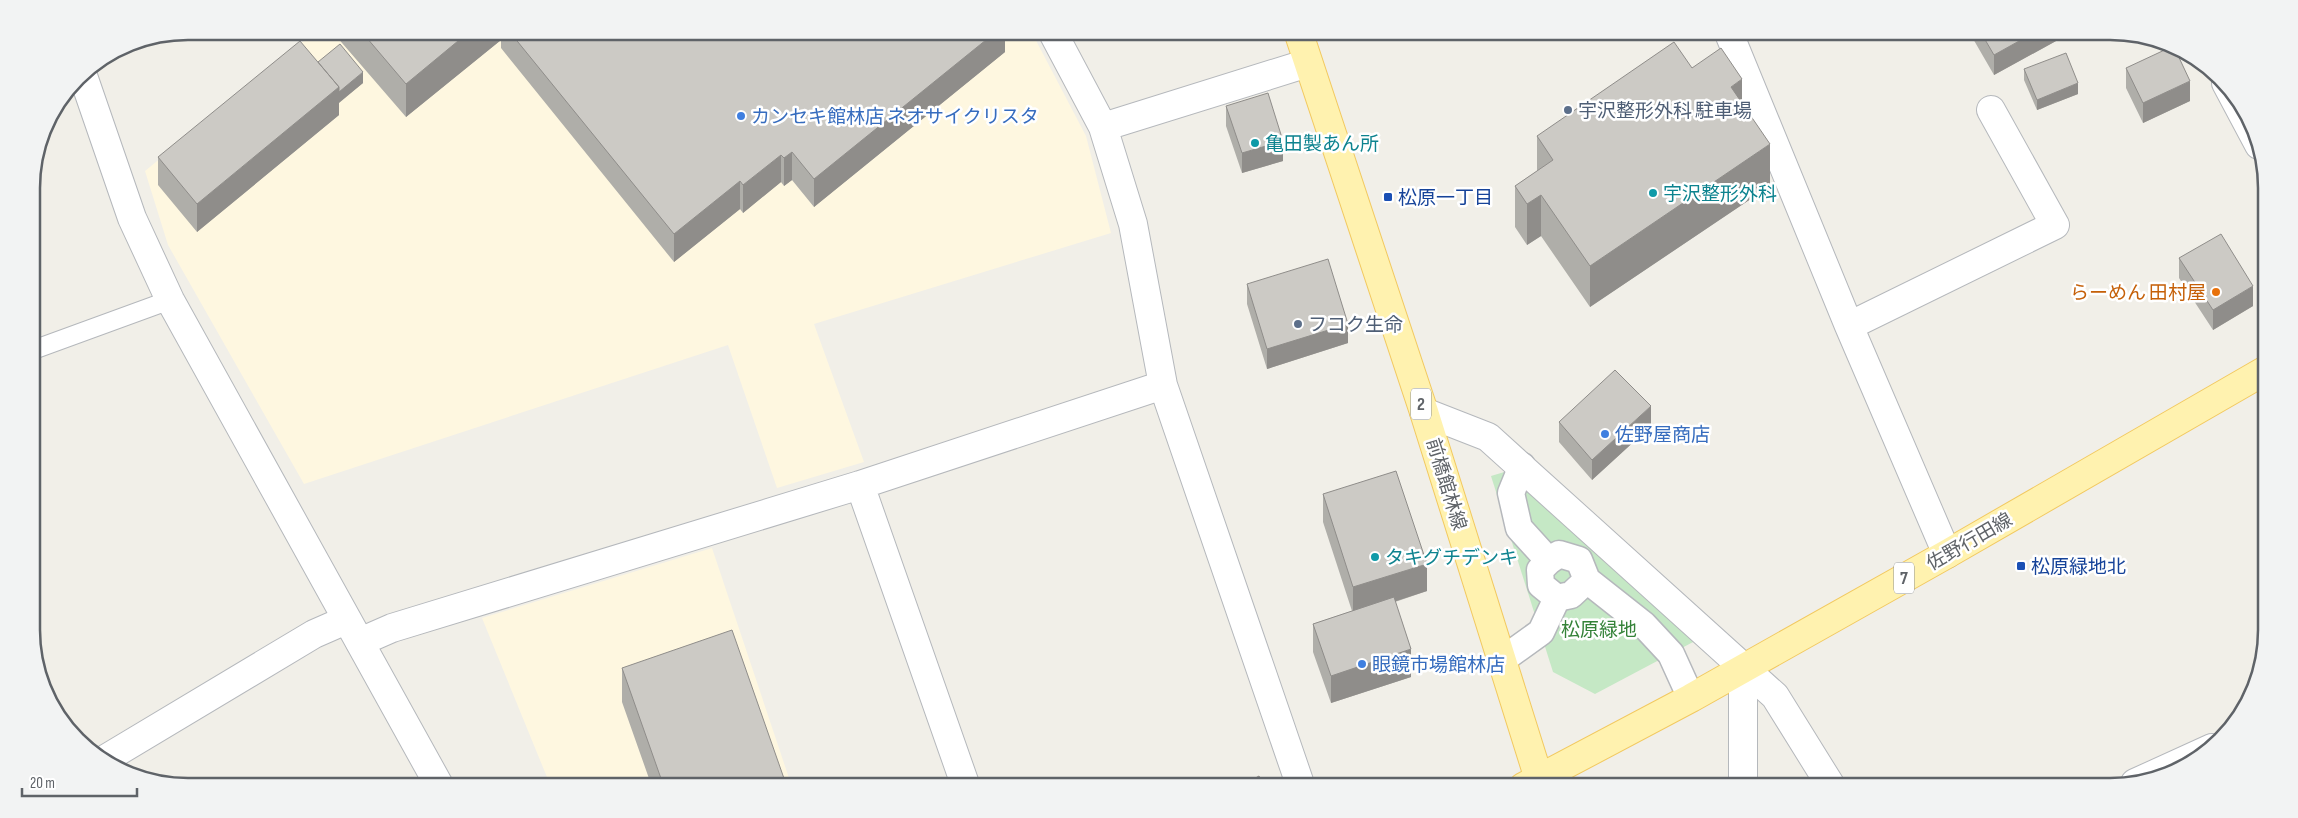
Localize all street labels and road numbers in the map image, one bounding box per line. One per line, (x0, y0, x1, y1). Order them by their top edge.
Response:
road number: 2 (1411, 388, 1431, 419)
street label: 前橋館林線 (1421, 436, 1470, 533)
street label: 佐野行田線 (1923, 509, 2017, 576)
road number: 7 (1894, 562, 1914, 594)

